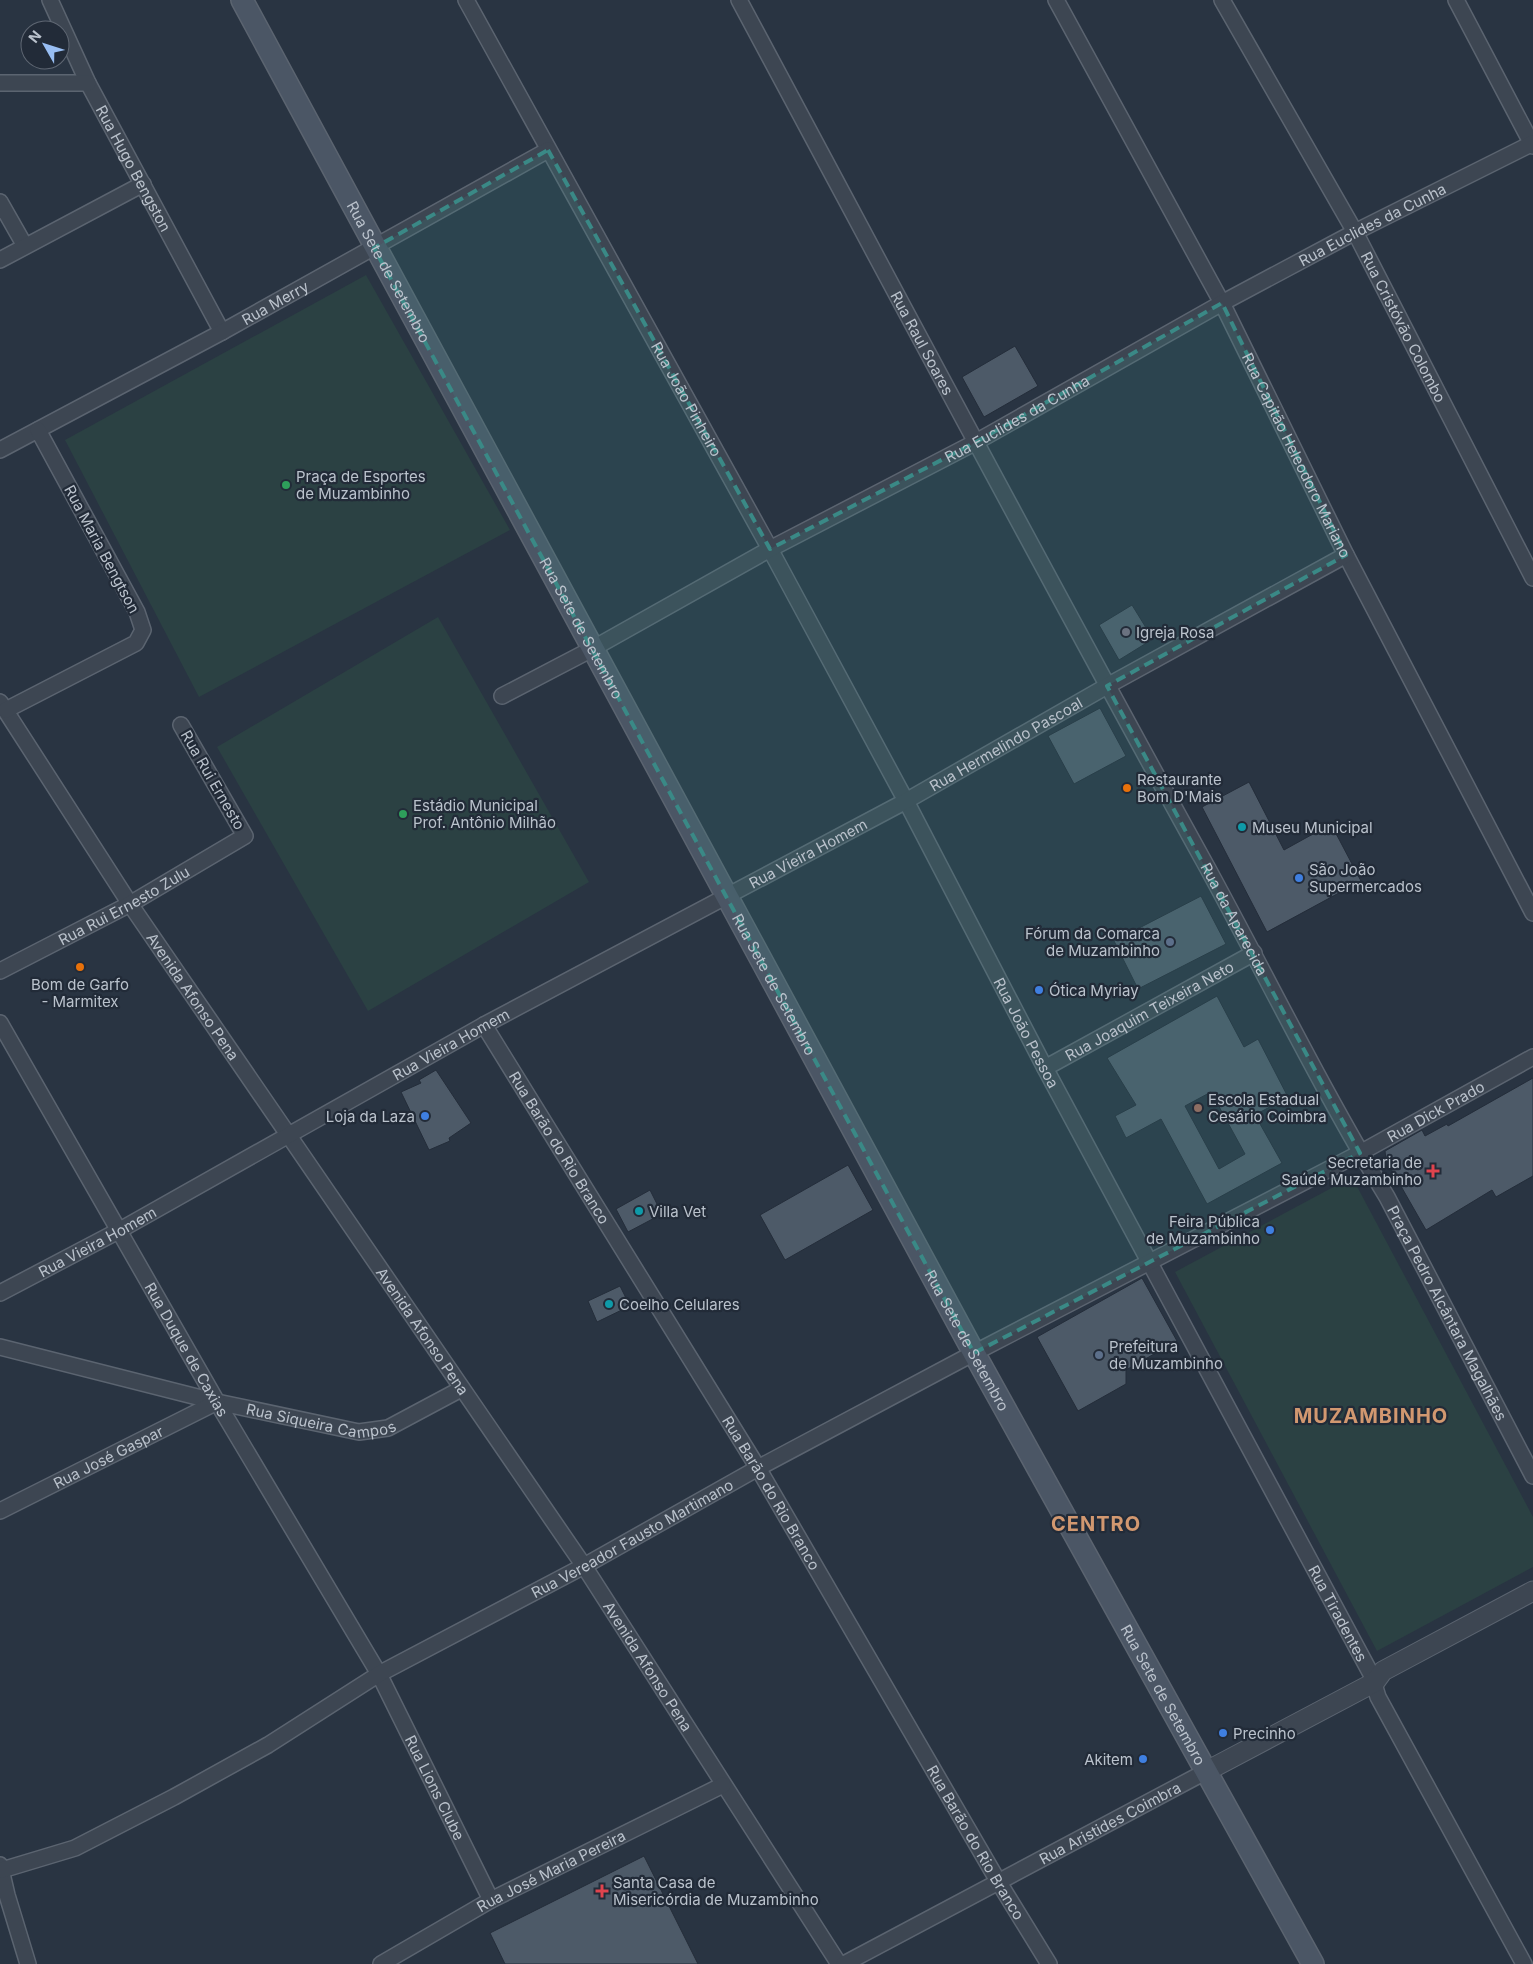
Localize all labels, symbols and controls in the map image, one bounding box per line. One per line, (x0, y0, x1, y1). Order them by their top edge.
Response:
north arrow (20, 20, 70, 70)
text: N (25, 27, 44, 46)
street label: Rua Hugo Bengston (92, 102, 176, 235)
street label: Rua Euclides da Cunha (1295, 179, 1449, 270)
street label: Rua Sete de Setembro (343, 198, 435, 346)
street label: Rua Cristóvão Colombo (1357, 248, 1450, 405)
street label: Rua Merry (238, 276, 312, 329)
street label: Rua Raul Soares (887, 288, 958, 398)
street label: Rua João Pinheiro (648, 338, 726, 460)
street label: Rua Capitão Heleodoro Mariano (1238, 350, 1355, 561)
street label: Rua Euclides da Cunha (941, 370, 1093, 466)
place label: Praça de Esportes de Muzambinho (296, 467, 426, 503)
marker: Praça de Esportes de Muzambinho (280, 479, 292, 491)
street label: Rua Maria Bengtson (60, 482, 144, 616)
street label: Rua Sete de Setembro (536, 554, 628, 702)
place label: Igreja Rosa (1136, 623, 1214, 642)
marker: Igreja Rosa (1120, 626, 1132, 638)
street label: Rua Hermelindo Pascoal (926, 693, 1086, 795)
street label: Rua Rui Ernesto (177, 727, 249, 833)
place label: Restaurante Bom D'Mais (1137, 770, 1222, 806)
marker: Restaurante Bom D'Mais (1121, 782, 1133, 794)
place label: Estádio Municipal Prof. Antônio Milhão (413, 796, 556, 832)
marker: Estádio Municipal Prof. Antônio Milhão (397, 808, 409, 820)
street label: Rua Vieira Homem (746, 814, 870, 892)
place label: Museu Municipal (1252, 818, 1373, 837)
marker: Museu Municipal (1236, 821, 1248, 833)
street label: Rua da Aparecida (1197, 859, 1272, 979)
place label: São João Supermercados (1309, 860, 1422, 896)
street label: Rua Rui Ernesto Zulu (55, 862, 193, 949)
marker: São João Supermercados (1293, 872, 1305, 884)
street label: Rua Sete de Setembro (729, 910, 820, 1058)
place label: Fórum da Comarca de Muzambinho (1025, 924, 1160, 960)
street label: Avenida Afonso Pena (143, 929, 244, 1064)
marker: Fórum da Comarca de Muzambinho (1164, 936, 1176, 948)
street label: Rua Joaquim Teixeira Neto (1062, 957, 1237, 1065)
marker: Bom de Garfo - Marmitex (74, 961, 86, 973)
street label: Rua João Pessoa (990, 974, 1063, 1091)
place label: Bom de Garfo - Marmitex (31, 975, 129, 1011)
place label: Ótica Myriay (1049, 981, 1139, 1000)
marker: Ótica Myriay (1033, 984, 1045, 996)
street label: Rua Vieira Homem (389, 1004, 513, 1084)
street label: Rua Barão do Rio Branco (505, 1068, 614, 1227)
street label: Rua Dick Prado (1383, 1076, 1488, 1146)
place label: Escola Estadual Cesário Coimbra (1208, 1090, 1327, 1126)
marker: Escola Estadual Cesário Coimbra (1192, 1102, 1204, 1114)
place label: Loja da Laza (326, 1107, 415, 1126)
marker: Loja da Laza (419, 1110, 431, 1122)
place label: Secretaria de Saúde Muzambinho (1281, 1153, 1422, 1189)
marker: Secretaria de Saúde Muzambinho (1426, 1164, 1440, 1178)
street label: Rua Vieira Homem (35, 1202, 160, 1281)
place label: Villa Vet (649, 1202, 706, 1221)
street label: Praça Pedro Alcântara Magalhães (1384, 1202, 1512, 1424)
marker: Villa Vet (633, 1205, 645, 1217)
place label: Feira Pública de Muzambinho (1146, 1212, 1260, 1248)
marker: Feira Pública de Muzambinho (1264, 1224, 1276, 1236)
street label: Avenida Afonso Pena (372, 1264, 473, 1399)
street label: Rua Sete de Setembro (921, 1266, 1014, 1414)
street label: Rua Duque de Caxias (141, 1279, 233, 1420)
place label: Coelho Celulares (619, 1295, 740, 1314)
marker: Coelho Celulares (603, 1298, 615, 1310)
place label: Prefeitura de Muzambinho (1109, 1337, 1223, 1373)
marker: Prefeitura de Muzambinho (1093, 1349, 1105, 1361)
street label: Rua Siqueira Campos (245, 1399, 399, 1442)
district label: MUZAMBINHO (1294, 1404, 1448, 1428)
street label: Rua Barão do Rio Branco (718, 1412, 825, 1573)
street label: Rua José Gaspar (50, 1421, 167, 1492)
street label: Rua Vereador Fausto Martimano (528, 1475, 736, 1602)
district label: CENTRO (1051, 1512, 1141, 1536)
street label: Rua Tiradentes (1305, 1562, 1372, 1665)
street label: Avenida Afonso Pena (600, 1598, 697, 1735)
street label: Rua Sete de Setembro (1117, 1621, 1210, 1768)
place label: Precinho (1233, 1724, 1296, 1743)
marker: Precinho (1217, 1727, 1229, 1739)
street label: Rua Lions Clube (401, 1732, 469, 1843)
place label: Akitem (1084, 1750, 1133, 1769)
marker: Akitem (1137, 1753, 1149, 1765)
street label: Rua Barão do Rio Branco (923, 1762, 1029, 1923)
street label: Rua Aristides Coimbra (1036, 1777, 1184, 1868)
street label: Rua José Maria Pereira (473, 1825, 628, 1916)
place label: Santa Casa de Misericórdia de Muzambinho (613, 1873, 819, 1909)
marker: Santa Casa de Misericórdia de Muzambinho (595, 1884, 609, 1898)

